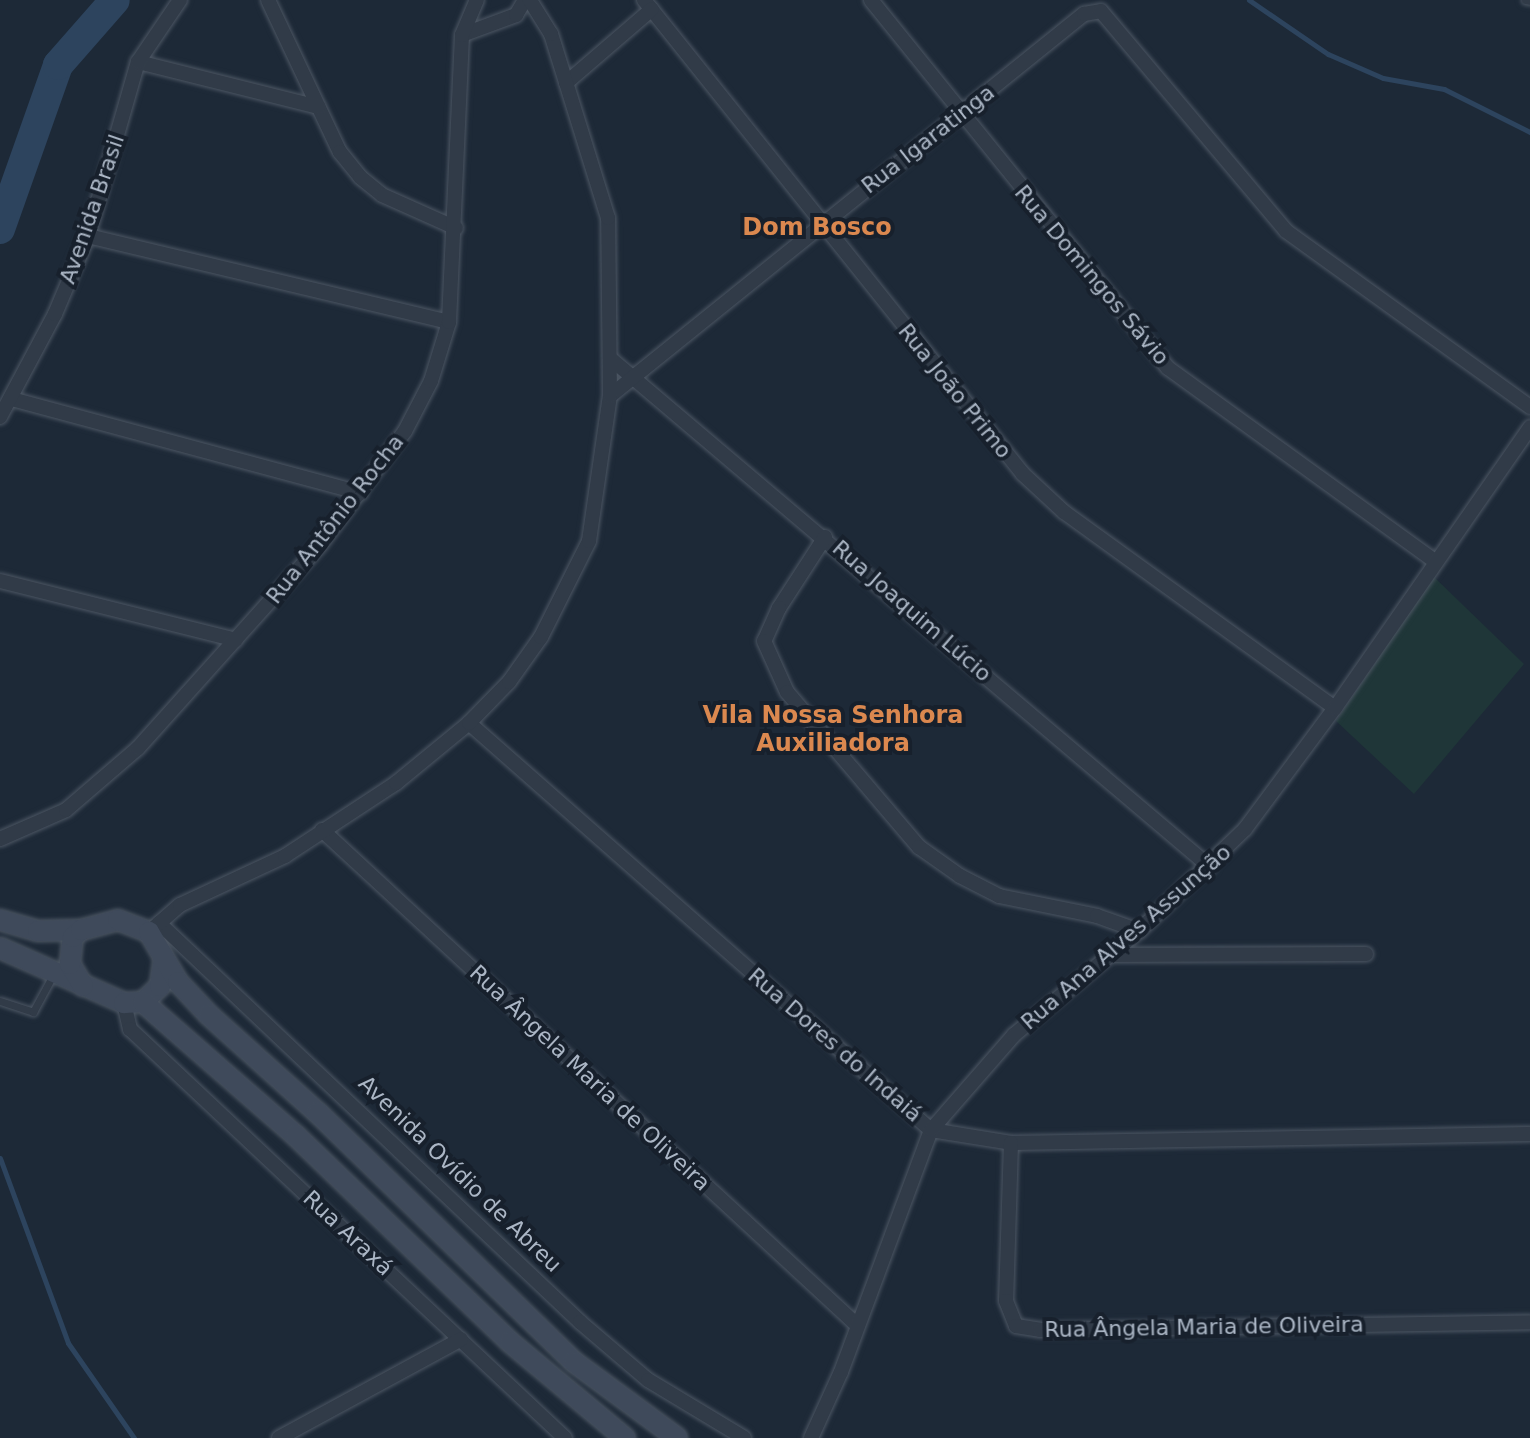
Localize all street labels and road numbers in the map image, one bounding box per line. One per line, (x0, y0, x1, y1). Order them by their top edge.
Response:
street label: Rua Igaratinga (856, 79, 1000, 199)
street label: Avenida Brasil (54, 131, 130, 287)
street label: Rua Domingos Sávio (1009, 180, 1175, 370)
street label: Rua João Primo (893, 318, 1017, 464)
street label: Rua Antônio Rocha (261, 429, 409, 609)
street label: Rua Joaquim Lúcio (827, 535, 997, 687)
street label: Rua Ana Alves Assunção (1016, 839, 1236, 1035)
street label: Rua Ângela Maria de Oliveira (464, 960, 716, 1196)
street label: Rua Dores do Indaiá (743, 962, 927, 1128)
street label: Avenida Ovídio de Abreu (353, 1070, 567, 1278)
street label: Rua Araxá (298, 1185, 398, 1281)
street label: Rua Ângela Maria de Oliveira (1044, 1311, 1364, 1343)

